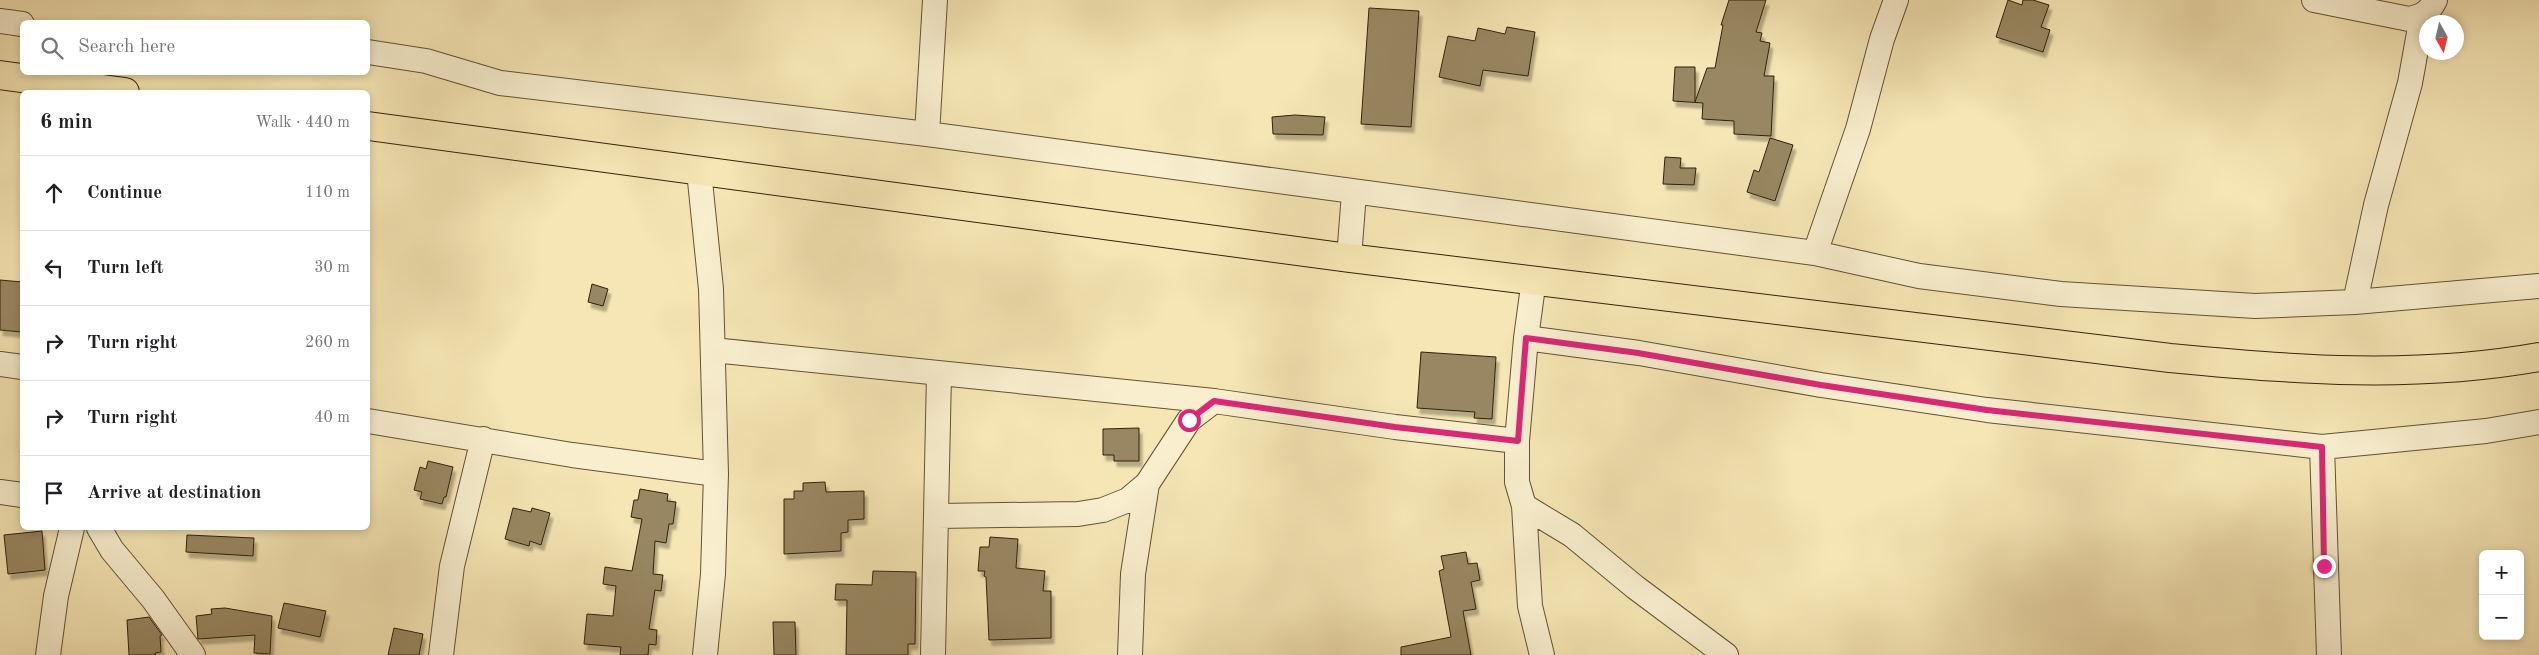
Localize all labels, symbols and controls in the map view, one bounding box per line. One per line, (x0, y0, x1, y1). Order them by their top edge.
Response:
north arrow (2419, 15, 2464, 60)
search box (20, 20, 370, 75)
icon: search (38, 34, 66, 62)
text: Search here (78, 38, 175, 57)
text: 6 min (40, 112, 93, 133)
text: Walk · 440 m (255, 115, 350, 131)
icon: ahead (40, 179, 68, 207)
text: Continue (87, 184, 162, 203)
text: 110 m (305, 185, 350, 201)
icon: left (40, 254, 68, 282)
text: Turn left (87, 259, 164, 278)
text: 30 m (314, 260, 350, 276)
icon: right (40, 329, 68, 357)
text: Turn right (87, 334, 177, 353)
text: 260 m (305, 335, 350, 351)
icon: right (40, 404, 68, 432)
text: Turn right (87, 409, 177, 428)
route start (1178, 409, 1201, 432)
text: 40 m (314, 410, 350, 426)
icon: arrive (40, 479, 68, 507)
text: Arrive at destination (87, 484, 261, 503)
map controls (2479, 550, 2524, 640)
button: + (2479, 550, 2524, 595)
route end (2313, 555, 2336, 578)
button: − (2479, 595, 2524, 640)

